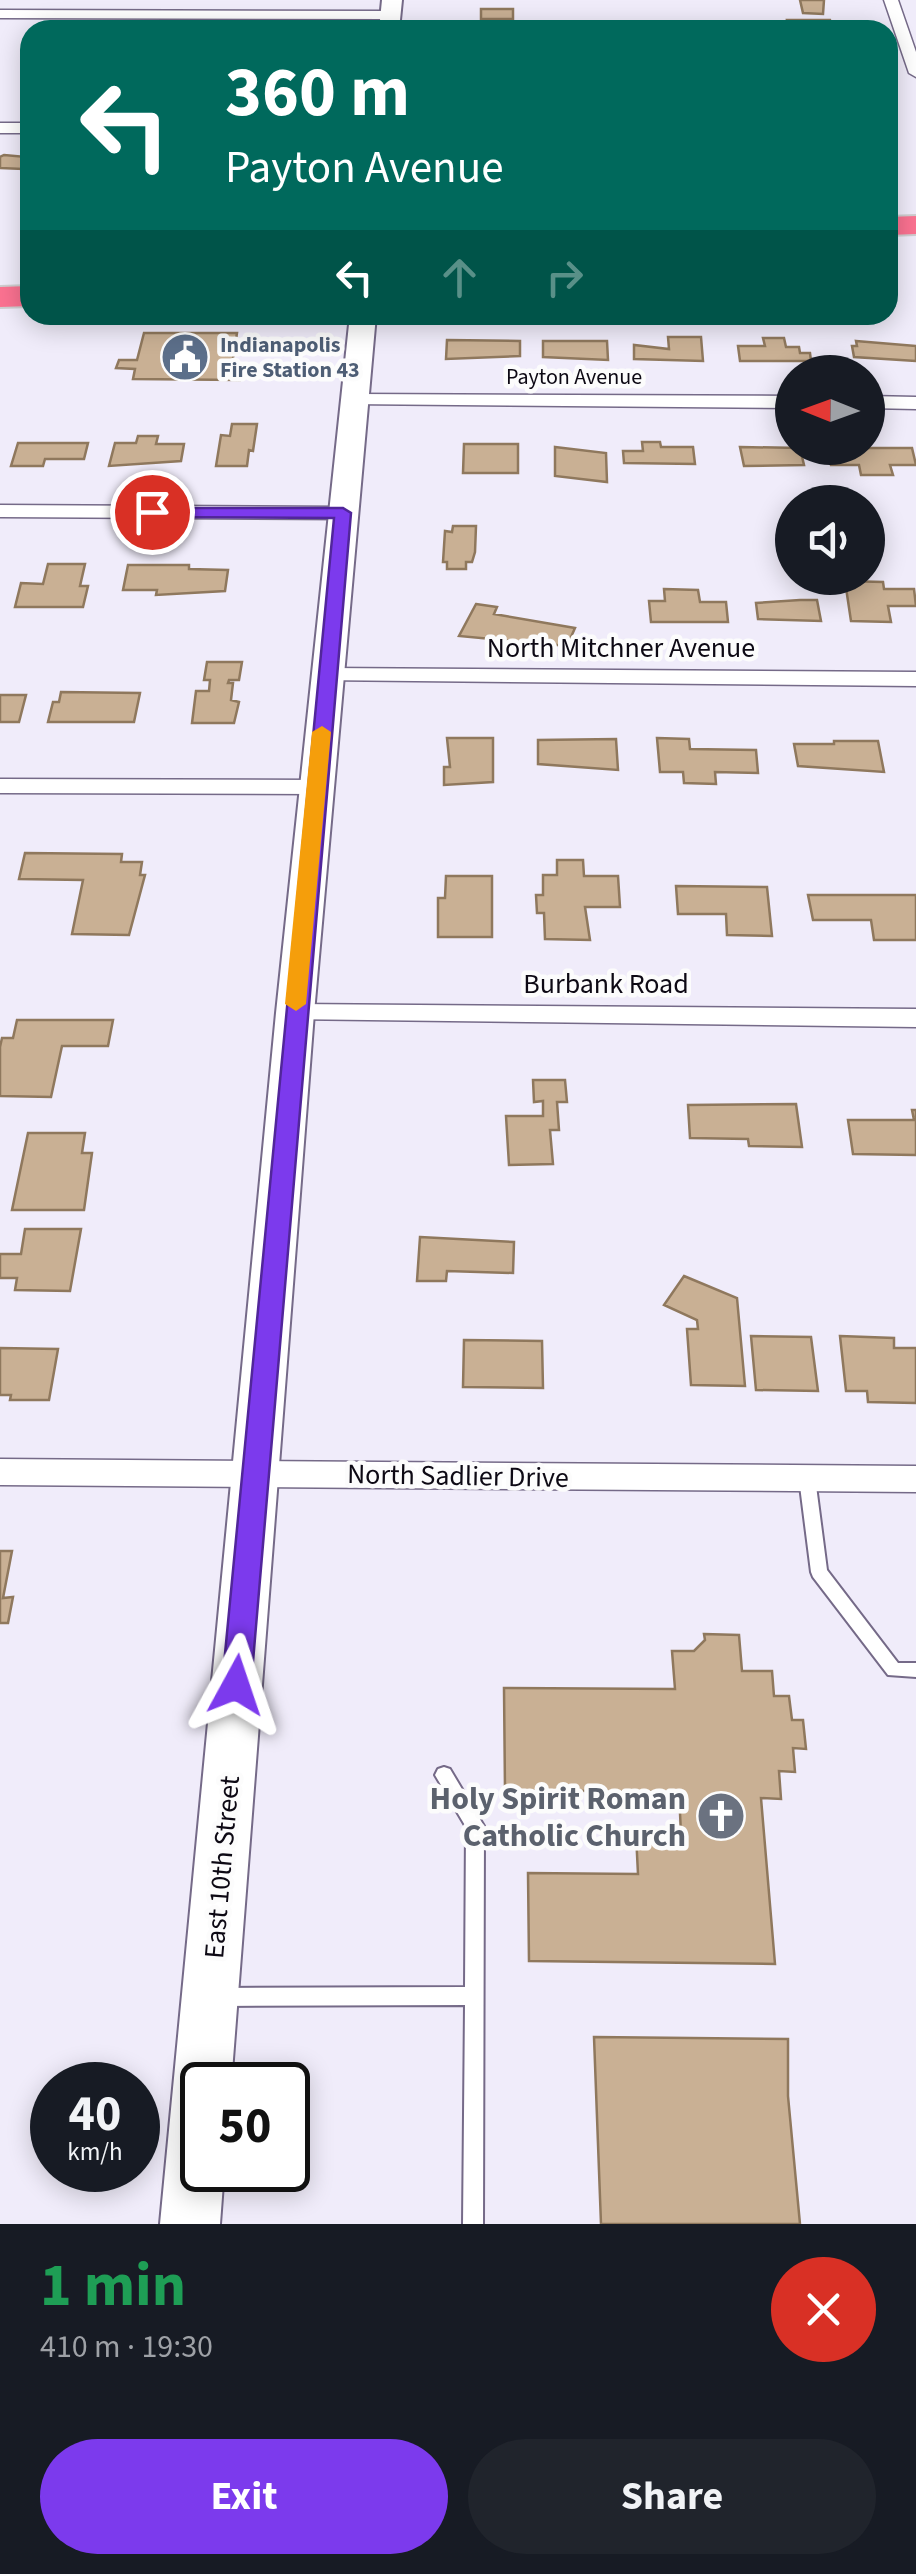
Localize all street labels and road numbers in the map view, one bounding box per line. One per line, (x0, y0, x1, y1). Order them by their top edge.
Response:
street label: Payton Avenue (506, 361, 642, 393)
street label: North Mitchner Avenue (487, 628, 755, 668)
street label: Burbank Road (523, 964, 689, 1004)
street label: North Sadlier Drive (347, 1454, 569, 1498)
street label: East 10th Street (194, 1773, 250, 1960)

